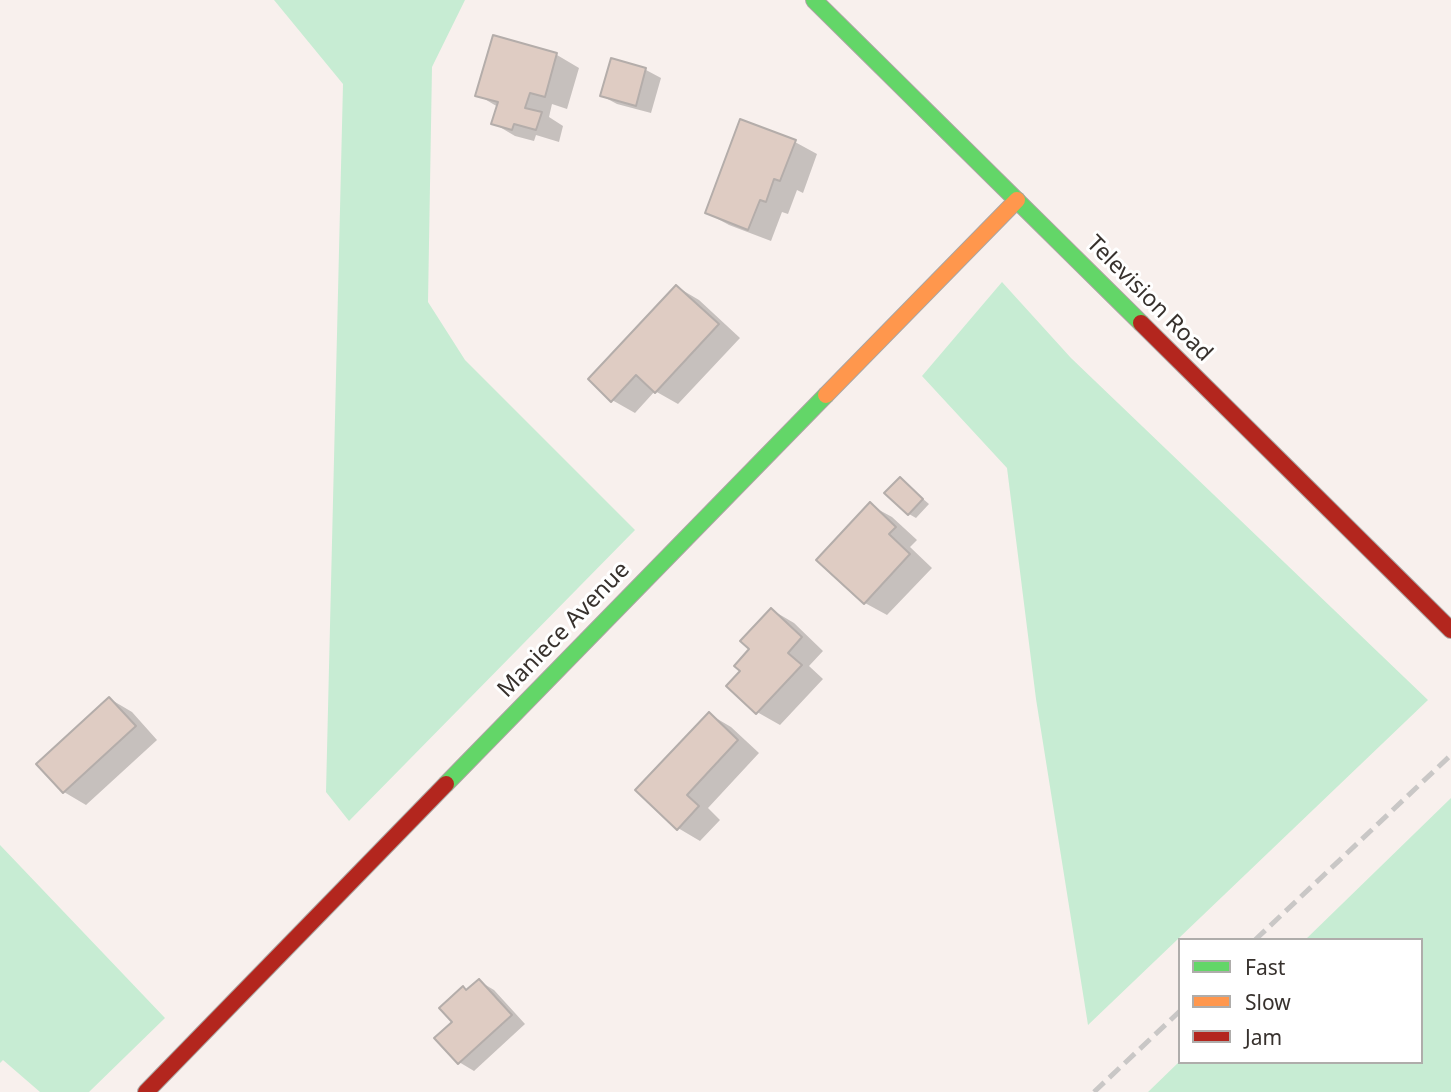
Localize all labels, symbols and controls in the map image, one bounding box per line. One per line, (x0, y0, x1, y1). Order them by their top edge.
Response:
street label: Television Road (1080, 230, 1218, 368)
street label: Maniece Avenue (492, 557, 636, 703)
legend (1178, 938, 1423, 1064)
text: Fast (1245, 953, 1285, 981)
text: Slow (1245, 988, 1291, 1016)
text: Jam (1245, 1023, 1282, 1051)

